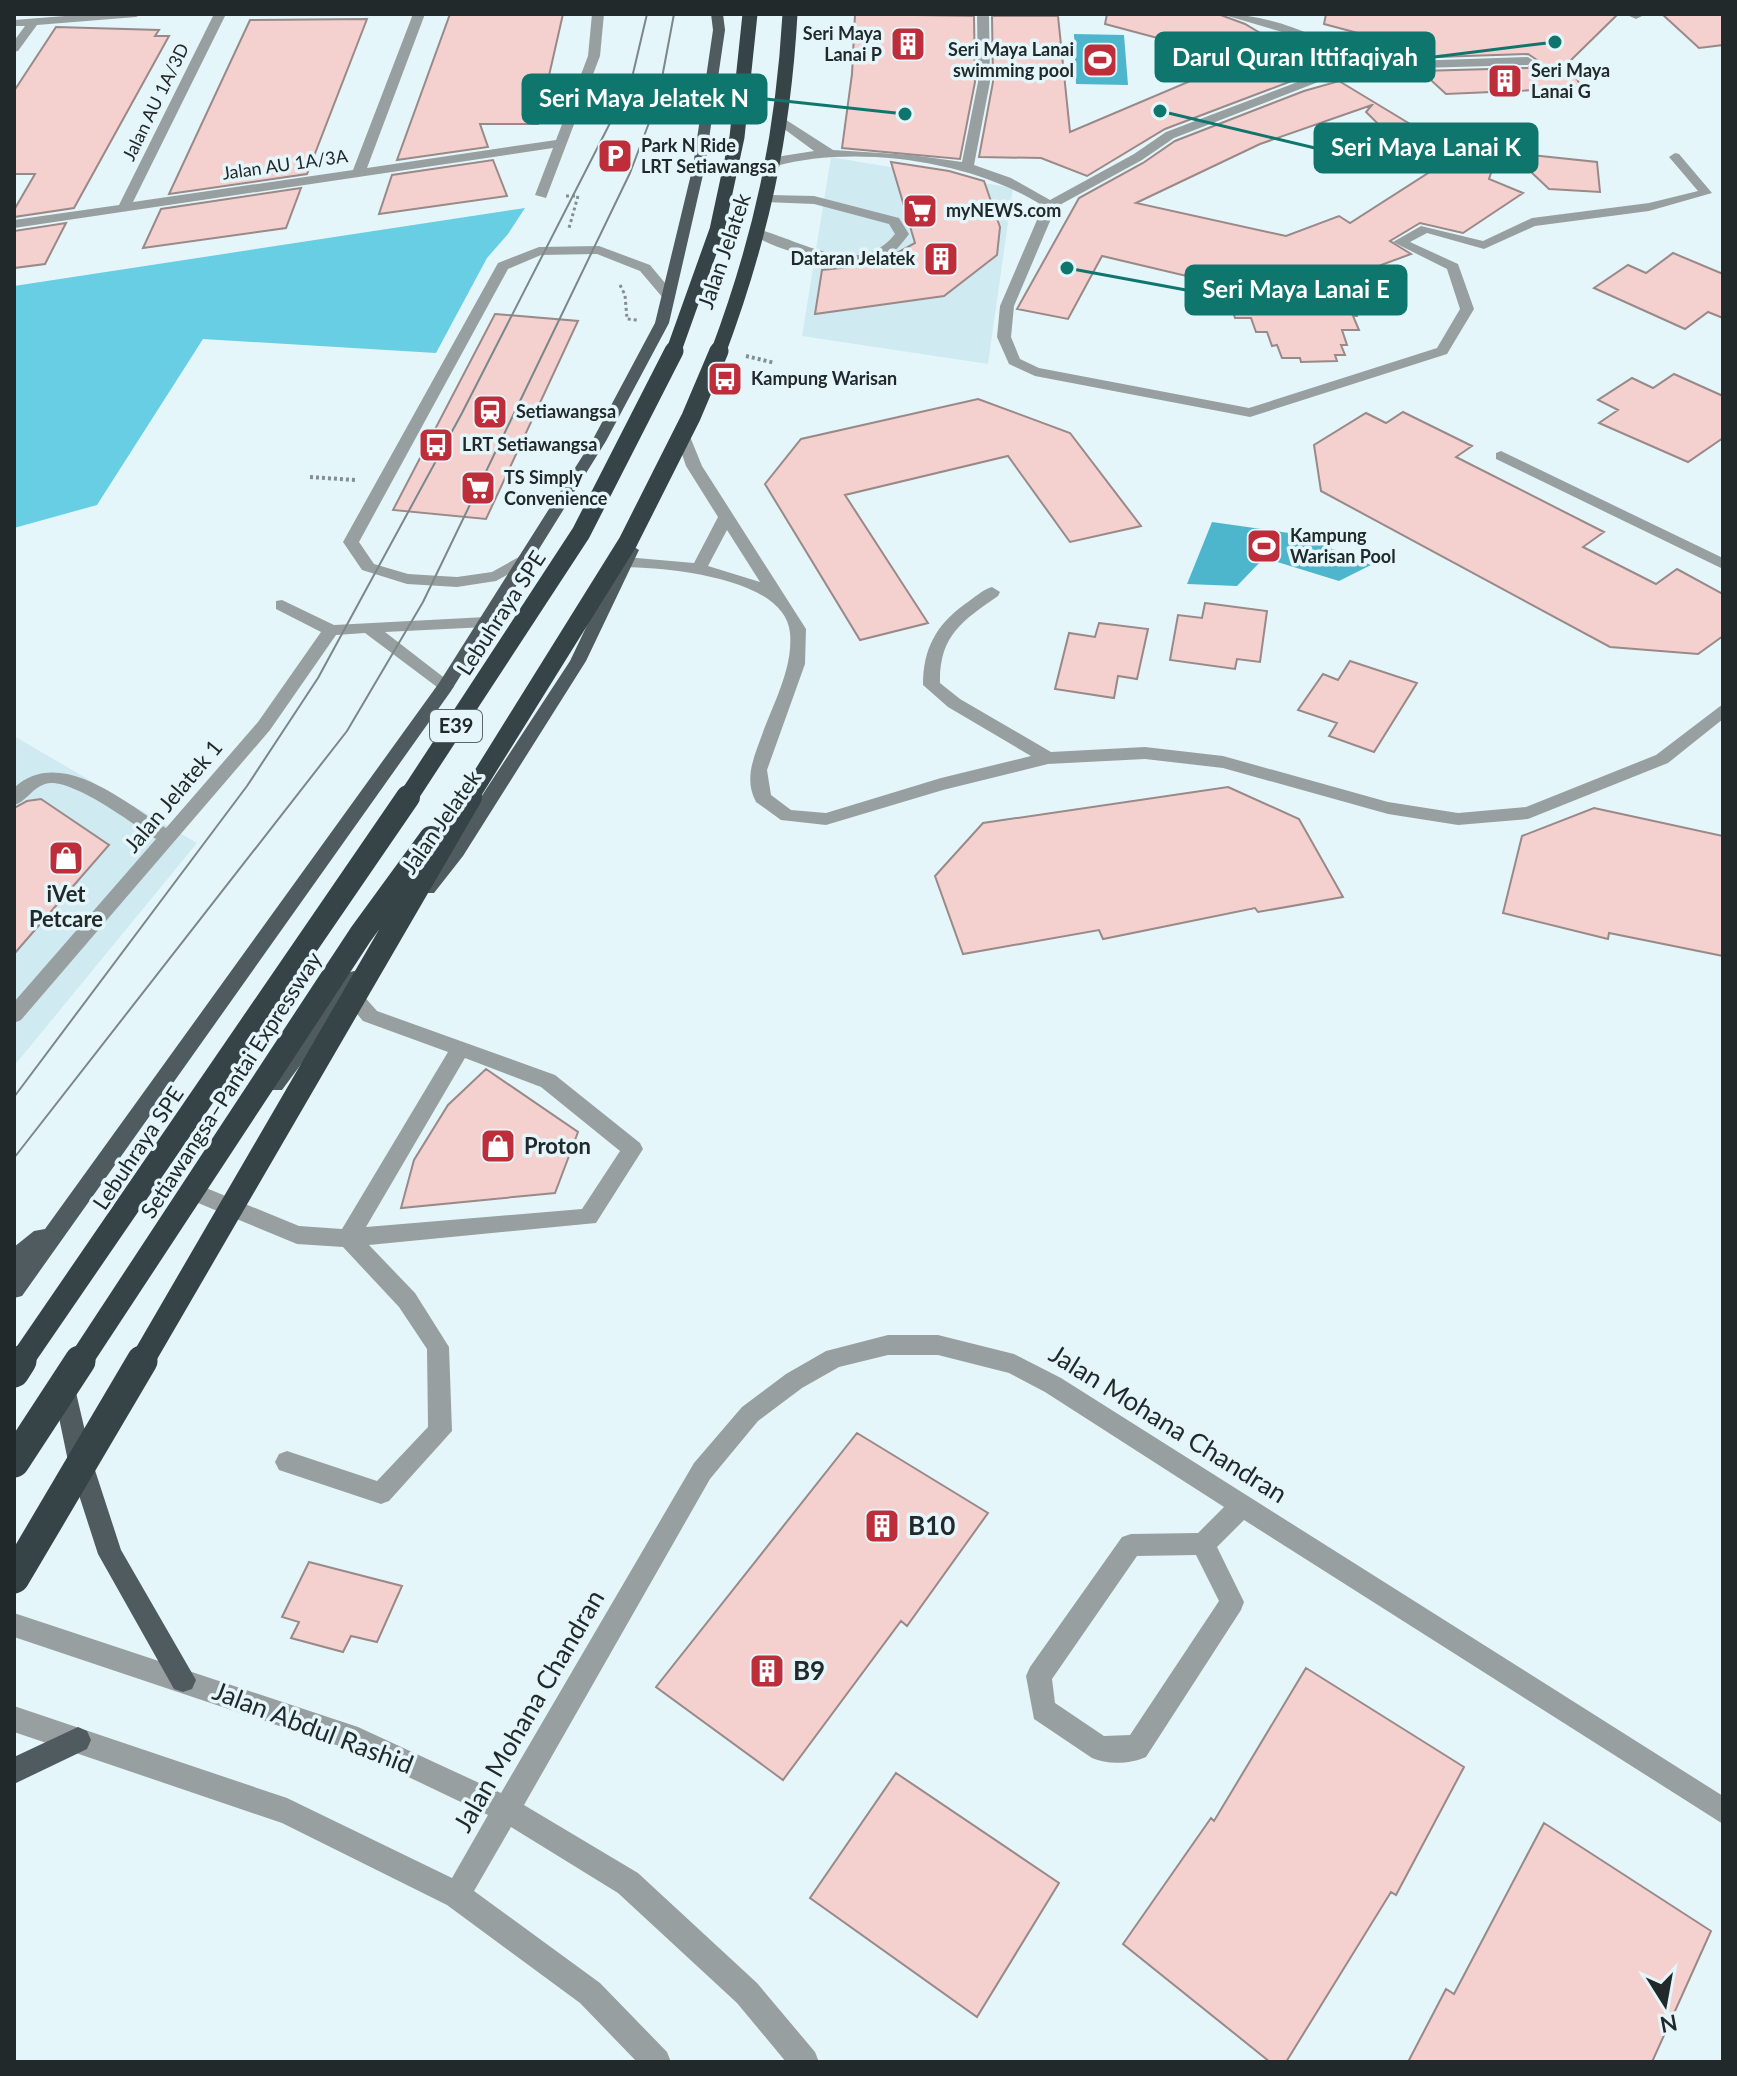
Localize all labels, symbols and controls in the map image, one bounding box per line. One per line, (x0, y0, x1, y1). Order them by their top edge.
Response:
place label: Seri Maya Lanai P (803, 22, 882, 65)
building icon: Seri Maya Lanai P (889, 25, 927, 63)
callout: Darul Quran Ittifaqiyah (1156, 33, 1434, 81)
place label: Seri Maya Lanai swimming pool (948, 38, 1074, 81)
street label: Jalan AU 1A/3D (117, 39, 193, 164)
sports icon: Seri Maya Lanai swimming pool (1081, 41, 1119, 79)
text: Darul Quran Ittifaqiyah (1172, 42, 1418, 71)
place label: Seri Maya Lanai G (1531, 59, 1610, 102)
building icon: Seri Maya Lanai G (1486, 62, 1524, 100)
callout: Seri Maya Jelatek N (523, 75, 766, 123)
text: Seri Maya Jelatek N (539, 83, 749, 112)
callout: Seri Maya Lanai K (1315, 124, 1537, 172)
text: Seri Maya Lanai K (1331, 132, 1522, 161)
place label: Park N Ride LRT Setiawangsa (641, 134, 776, 177)
parking icon: Park N Ride LRT Setiawangsa (596, 137, 634, 175)
street label: Jalan AU 1A/3A (221, 144, 350, 184)
street label: Jalan Jelatek (691, 189, 756, 312)
supermarket icon: myNEWS.com (901, 192, 939, 230)
place label: myNEWS.com (946, 199, 1061, 221)
building icon: Dataran Jelatek (922, 240, 960, 278)
place label: Dataran Jelatek (791, 247, 915, 269)
callout: Seri Maya Lanai E (1186, 266, 1406, 314)
text: Seri Maya Lanai E (1202, 274, 1390, 303)
bus stop icon: Kampung Warisan (706, 360, 744, 398)
place label: Kampung Warisan (751, 367, 897, 389)
station icon: Setiawangsa (471, 393, 509, 431)
place label: Setiawangsa (516, 400, 616, 422)
bus stop icon: LRT Setiawangsa (417, 426, 455, 464)
place label: LRT Setiawangsa (462, 433, 597, 455)
place label: TS Simply Convenience (504, 466, 608, 509)
supermarket icon: TS Simply Convenience (459, 469, 497, 507)
place label: Kampung Warisan Pool (1290, 524, 1396, 567)
sports icon: Kampung Warisan Pool (1245, 527, 1283, 565)
street label: Lebuhraya SPE (450, 545, 551, 680)
road number: E39 (430, 710, 482, 742)
street label: Jalan Jelatek 1 (118, 734, 228, 857)
street label: Jalan Jelatek (395, 764, 487, 879)
shop icon: iVet Petcare (47, 839, 85, 877)
place label: iVet Petcare (29, 880, 103, 932)
street label: Setiawangsa–Pantai Expressway (134, 946, 327, 1223)
street label: Lebuhraya SPE (86, 1081, 189, 1215)
shop icon: Proton (479, 1127, 517, 1165)
place label: Proton (524, 1132, 591, 1159)
street label: Jalan Mohana Chandran (1044, 1337, 1293, 1509)
building icon: B10 (863, 1507, 901, 1545)
place label: B10 (908, 1509, 955, 1541)
street label: Jalan Mohana Chandran (446, 1584, 611, 1837)
building icon: B9 (748, 1652, 786, 1690)
place label: B9 (793, 1654, 825, 1686)
street label: Jalan Abdul Rashid (209, 1674, 418, 1780)
north arrow (1625, 1964, 1705, 2044)
text: N (1658, 2009, 1680, 2039)

